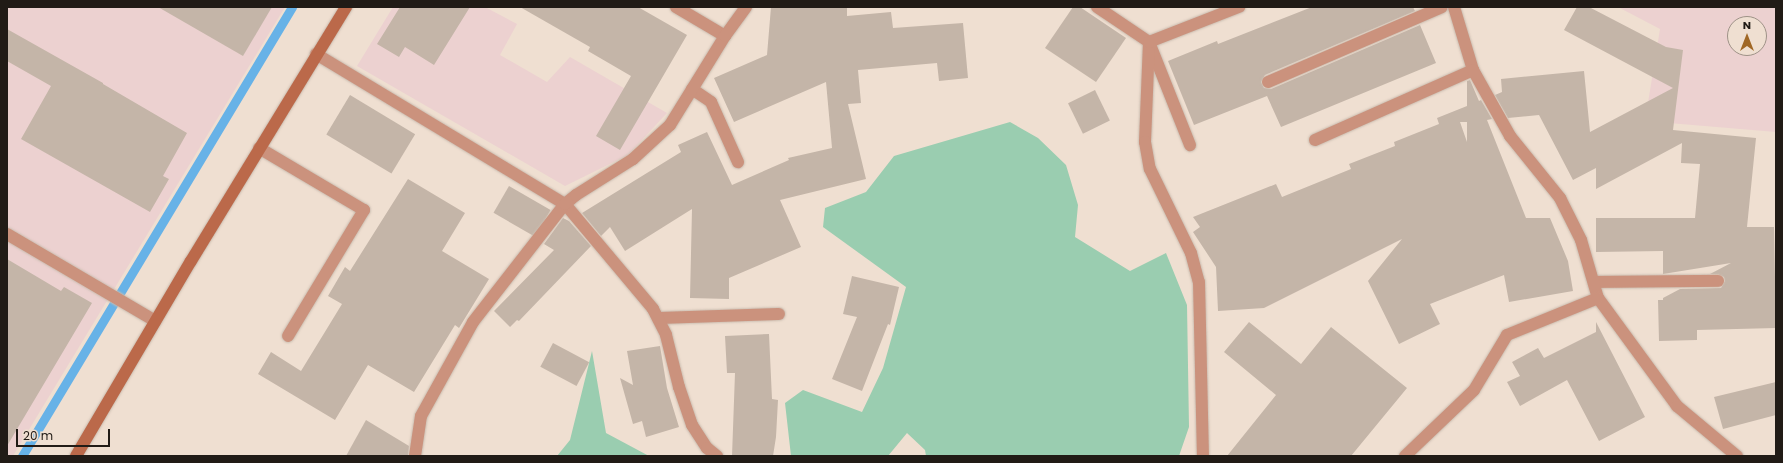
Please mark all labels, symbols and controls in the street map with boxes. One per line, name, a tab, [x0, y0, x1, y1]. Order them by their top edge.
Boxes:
north arrow	[1727, 16, 1767, 56]
text: N	[1743, 17, 1751, 33]
scale bar	[18, 421, 112, 447]
text: 20 m	[23, 427, 53, 444]

